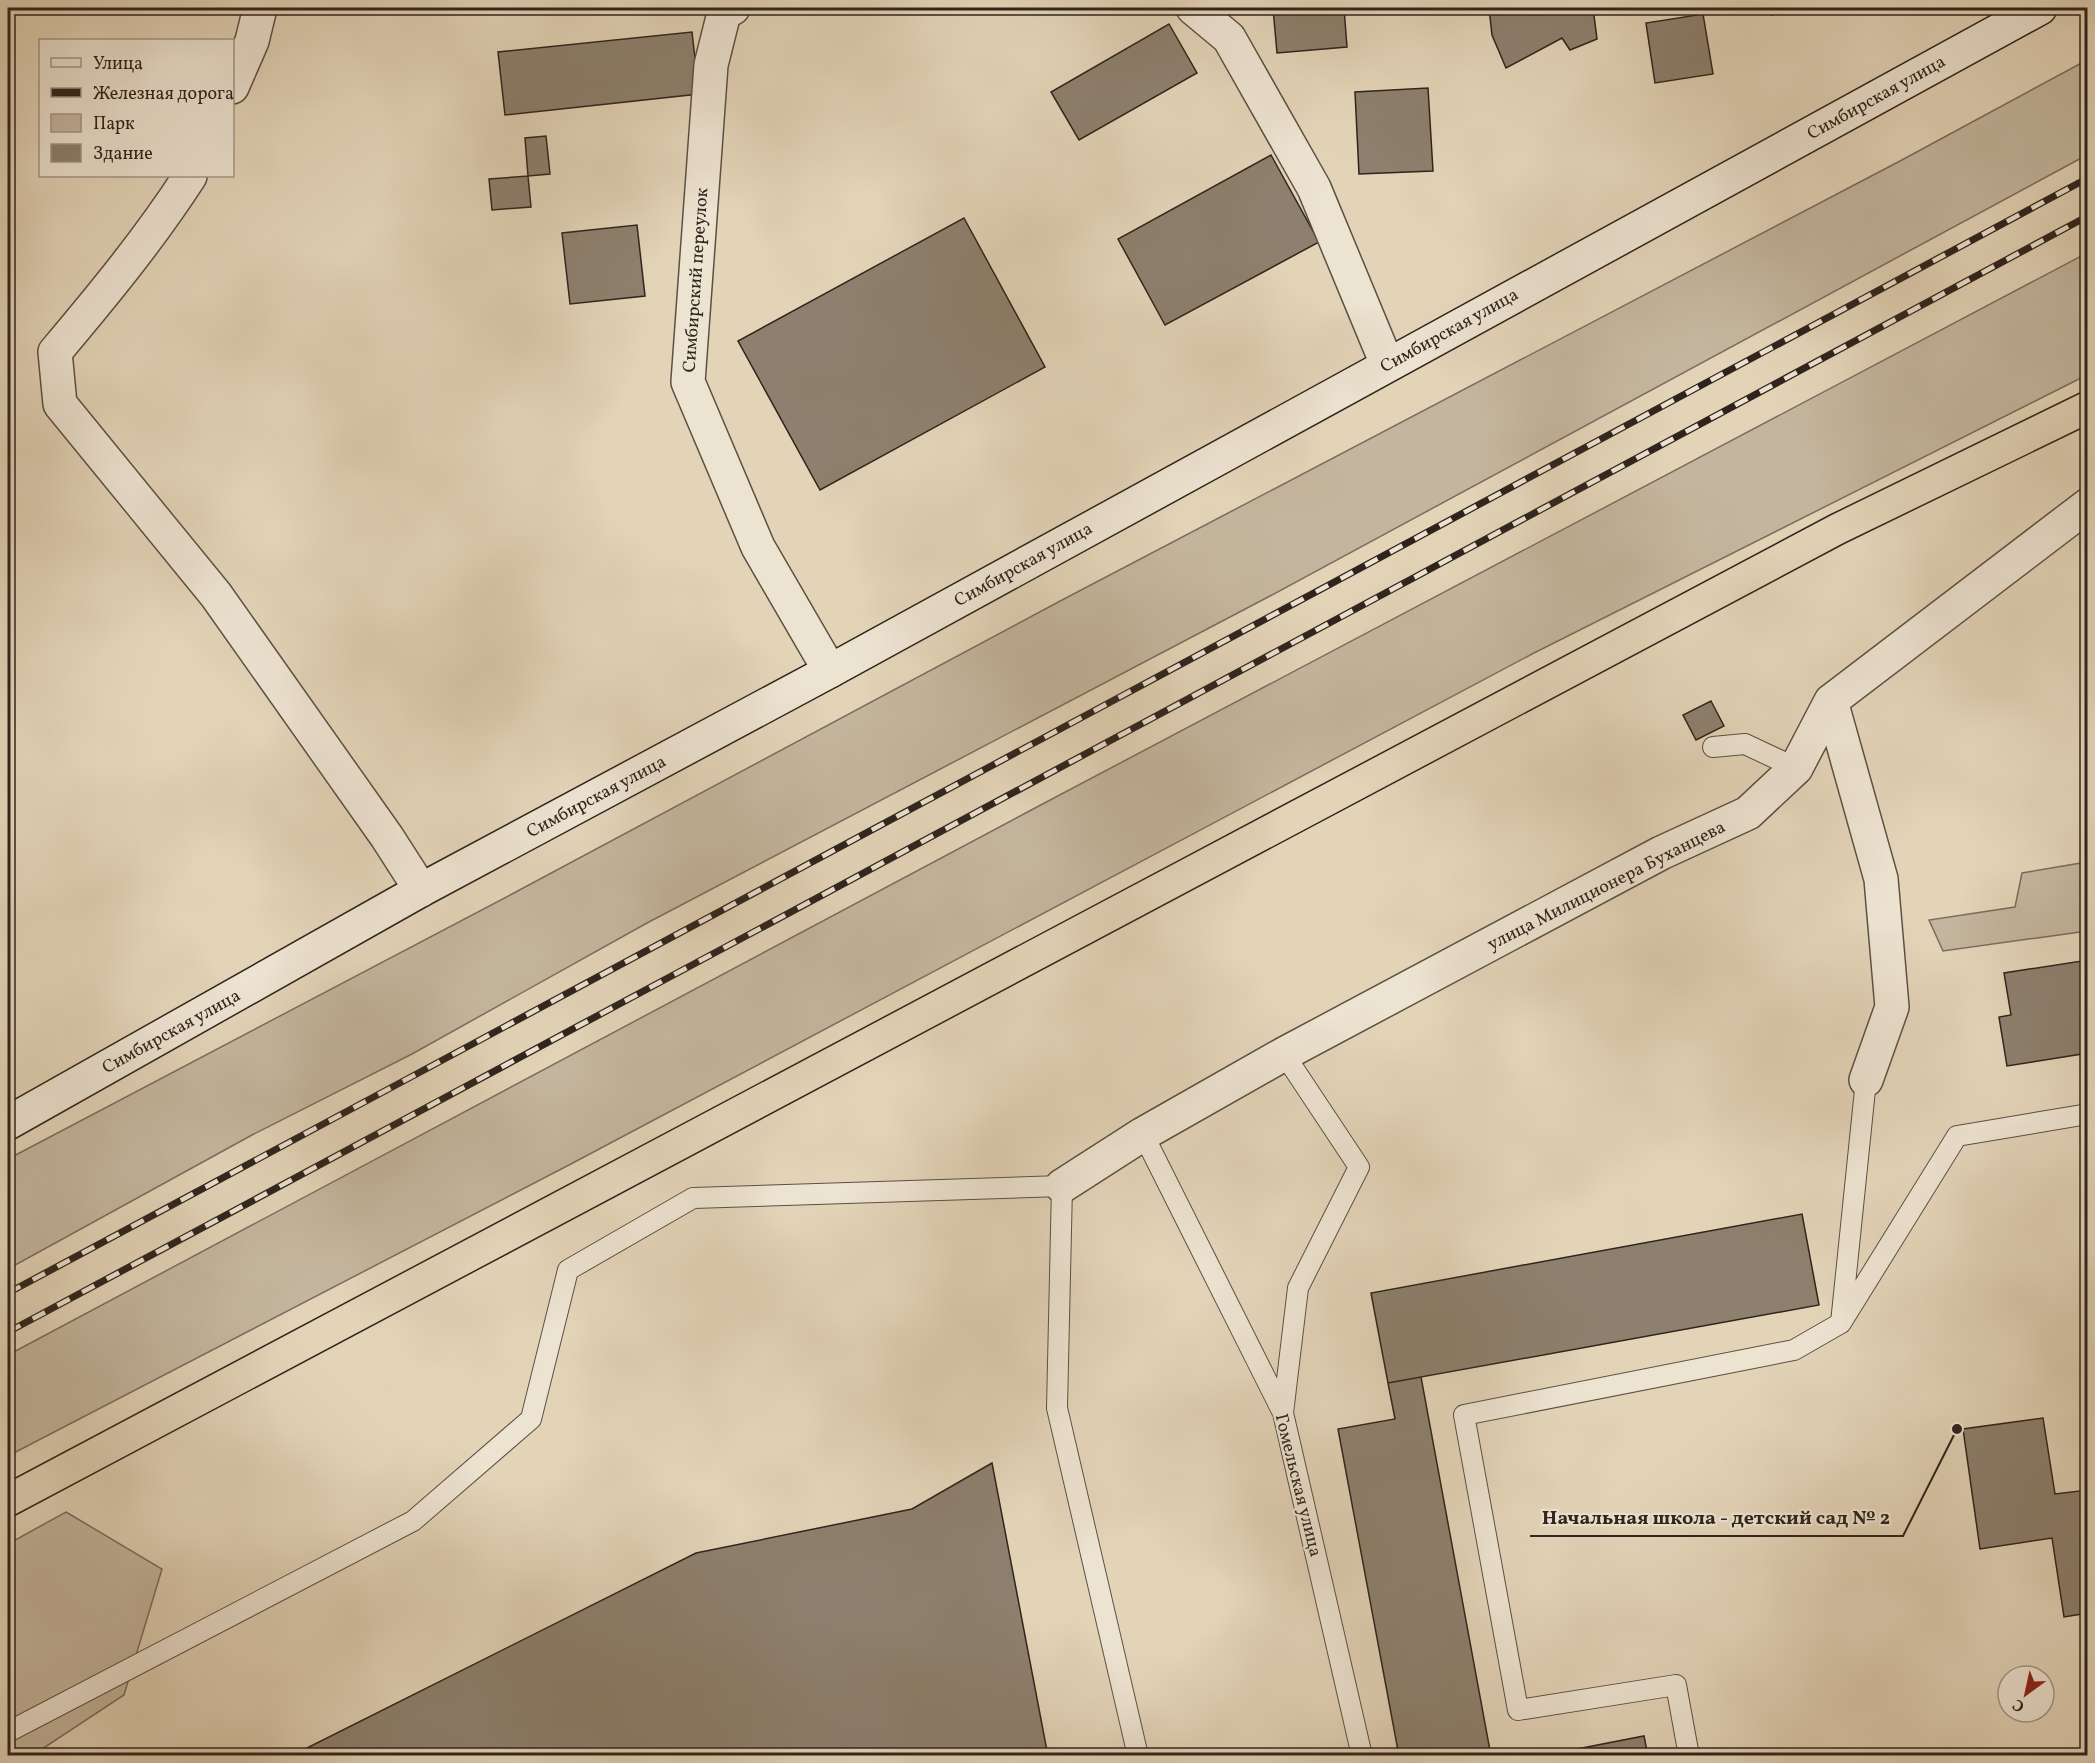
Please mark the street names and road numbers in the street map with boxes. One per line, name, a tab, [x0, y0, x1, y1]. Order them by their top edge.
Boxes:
street label: Симбирская улица	[1803, 50, 1951, 147]
street label: Симбирский переулок	[678, 187, 715, 373]
street label: Симбирская улица	[1376, 283, 1524, 380]
street label: Симбирская улица	[950, 517, 1098, 614]
street label: Симбирская улица	[522, 750, 671, 845]
street label: улица Милиционера Буханцева	[1483, 815, 1730, 957]
street label: Симбирская улица	[98, 984, 246, 1081]
street label: Гомельская улица	[1268, 1411, 1327, 1560]

